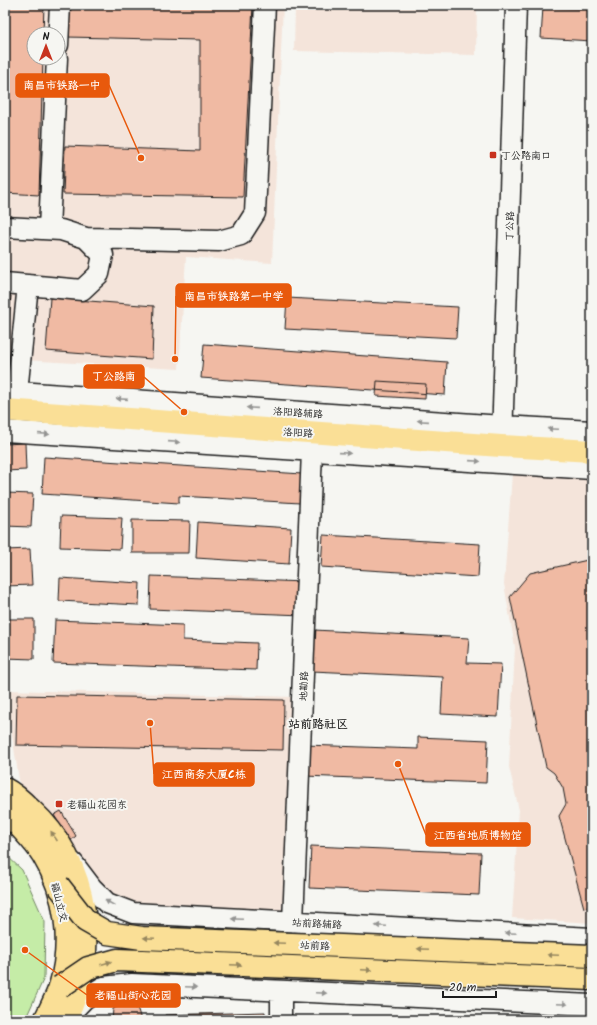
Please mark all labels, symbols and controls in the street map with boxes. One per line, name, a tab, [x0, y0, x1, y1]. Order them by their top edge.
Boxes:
north arrow	[26, 26, 66, 66]
text: N	[43, 28, 50, 46]
callout: 南昌市铁路一中	[16, 74, 109, 97]
text: 南昌市铁路一中	[24, 77, 101, 95]
place label: 丁公路南口	[501, 148, 551, 164]
marker: 丁公路南口	[488, 150, 498, 160]
street label: 丁公路	[501, 211, 519, 241]
callout: 南昌市铁路第一中学	[176, 284, 291, 307]
text: 南昌市铁路第一中学	[185, 288, 284, 306]
callout: 丁公路南	[84, 365, 144, 388]
text: 丁公路南	[92, 368, 136, 386]
one-way arrow	[116, 396, 128, 403]
street label: 洛阳路辅路	[272, 403, 323, 423]
one-way arrow	[246, 405, 258, 412]
one-way arrow	[417, 417, 429, 424]
street label: 洛阳路	[282, 424, 313, 442]
one-way arrow	[546, 426, 559, 432]
one-way arrow	[38, 430, 50, 437]
one-way arrow	[168, 438, 180, 445]
one-way arrow	[339, 449, 351, 456]
one-way arrow	[469, 458, 481, 465]
street label: 地勘路	[295, 671, 313, 701]
district label: 站前路社区	[288, 715, 348, 734]
callout: 江西商务大厦C栋	[154, 763, 254, 786]
text: 江西商务大厦C栋	[162, 766, 246, 784]
place label: 老福山花园东	[67, 797, 127, 813]
marker: 老福山花园东	[54, 799, 64, 809]
callout: 江西省地质博物馆	[426, 823, 530, 846]
text: 江西省地质博物馆	[434, 827, 522, 845]
one-way arrow	[50, 831, 58, 841]
street label: 福山立交	[46, 881, 72, 924]
one-way arrow	[104, 900, 116, 907]
one-way arrow	[231, 915, 244, 922]
street label: 站前路辅路	[292, 915, 342, 933]
one-way arrow	[375, 923, 387, 930]
one-way arrow	[505, 930, 517, 937]
one-way arrow	[142, 935, 155, 941]
street label: 站前路	[300, 937, 330, 955]
one-way arrow	[273, 940, 285, 947]
one-way arrow	[417, 946, 429, 953]
one-way arrow	[547, 951, 559, 958]
one-way arrow	[100, 960, 112, 966]
one-way arrow	[230, 961, 242, 968]
one-way arrow	[360, 967, 373, 973]
scale bar	[443, 973, 496, 999]
text: 20 m	[449, 978, 477, 997]
one-way arrow	[185, 983, 197, 990]
callout: 老福山街心花园	[87, 984, 180, 1007]
text: 老福山街心花园	[95, 987, 172, 1005]
one-way arrow	[315, 989, 327, 996]
one-way arrow	[556, 1000, 568, 1007]

